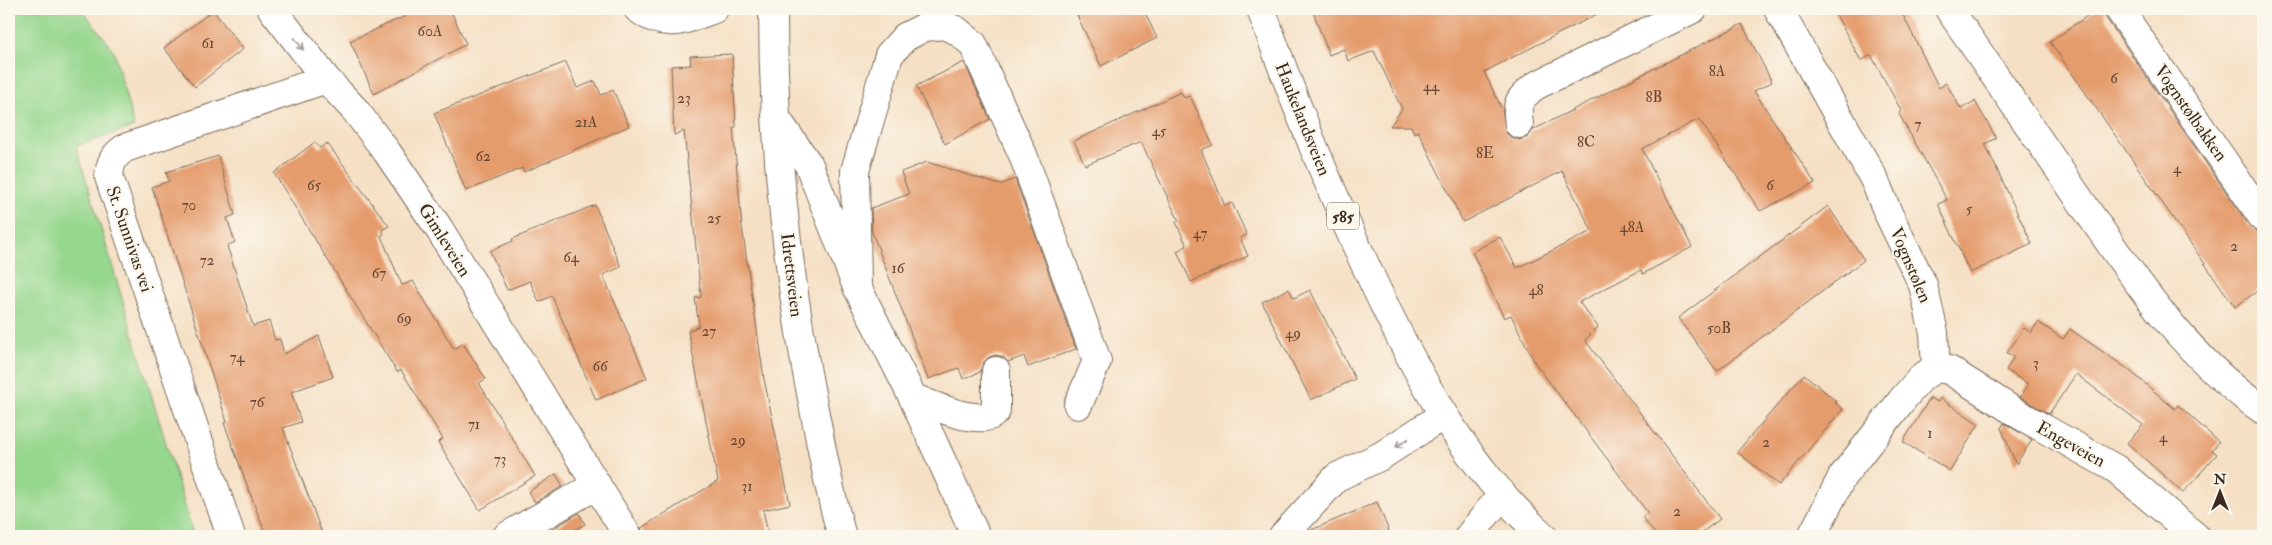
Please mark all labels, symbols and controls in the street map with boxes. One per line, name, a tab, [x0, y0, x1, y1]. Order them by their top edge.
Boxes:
house number: 60A	[418, 22, 443, 41]
house number: 61	[202, 34, 214, 53]
one-way arrow	[294, 37, 305, 50]
street label: Haukelandsveien	[1269, 59, 1336, 179]
street label: Vognstølbakken	[2149, 60, 2232, 166]
house number: 8A	[1709, 62, 1726, 81]
house number: 6	[2110, 69, 2119, 88]
house number: 44	[1423, 77, 1440, 96]
house number: 8B	[1646, 88, 1662, 107]
house number: 23	[677, 89, 691, 108]
house number: 21A	[575, 113, 598, 132]
house number: 7	[1915, 115, 1922, 134]
house number: 45	[1152, 122, 1167, 141]
house number: 8C	[1577, 133, 1595, 152]
house number: 8E	[1476, 144, 1494, 163]
house number: 62	[475, 147, 491, 166]
house number: 4	[2173, 159, 2182, 178]
house number: 65	[307, 176, 321, 195]
house number: 6	[1766, 176, 1775, 195]
street label: St. Sunnivas vei	[101, 183, 158, 295]
house number: 70	[182, 196, 196, 215]
street label: Gimleveien	[413, 199, 476, 281]
house number: 5	[1966, 200, 1973, 219]
road number: 585	[1327, 202, 1359, 230]
house number: 25	[707, 209, 721, 228]
house number: 48A	[1620, 218, 1645, 237]
house number: 47	[1193, 224, 1207, 243]
street label: Vognstølen	[1884, 224, 1937, 306]
street label: Idrettsveien	[775, 232, 808, 318]
house number: 2	[2230, 237, 2238, 256]
house number: 64	[563, 248, 580, 267]
house number: 72	[200, 251, 215, 270]
house number: 16	[892, 259, 906, 278]
house number: 67	[372, 264, 386, 283]
house number: 48	[1528, 281, 1544, 300]
house number: 69	[396, 309, 412, 328]
house number: 50B	[1707, 319, 1731, 338]
house number: 27	[702, 322, 716, 341]
house number: 49	[1285, 324, 1301, 343]
house number: 74	[230, 348, 245, 367]
house number: 3	[2033, 354, 2039, 373]
house number: 66	[592, 357, 609, 376]
house number: 76	[250, 393, 266, 412]
house number: 71	[468, 415, 480, 434]
street label: Engeveien	[2032, 416, 2109, 473]
house number: 1	[1927, 424, 1933, 443]
house number: 4	[2159, 428, 2168, 447]
house number: 29	[730, 431, 746, 450]
house number: 2	[1762, 433, 1770, 452]
one-way arrow	[1395, 438, 1409, 448]
house number: 73	[494, 450, 506, 469]
north arrow	[2194, 468, 2244, 518]
text: N	[2213, 471, 2227, 488]
house number: 31	[741, 477, 753, 496]
house number: 2	[1673, 502, 1681, 521]

